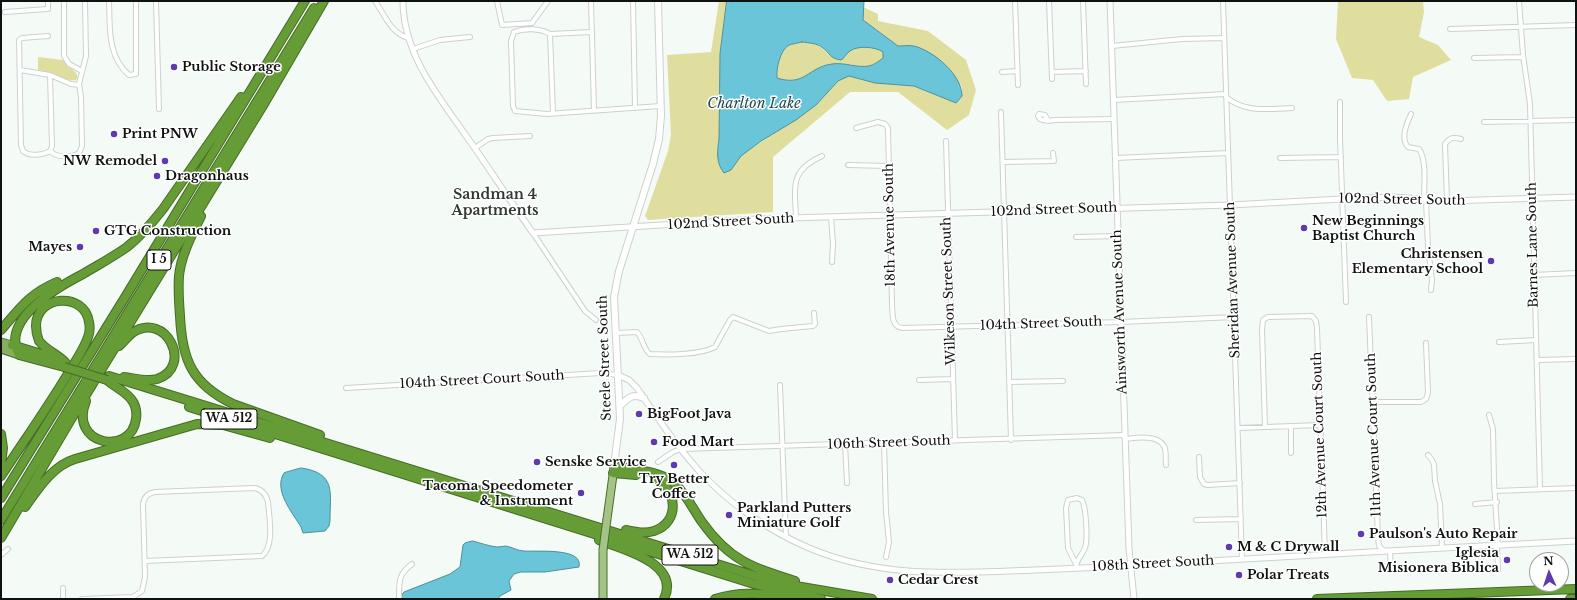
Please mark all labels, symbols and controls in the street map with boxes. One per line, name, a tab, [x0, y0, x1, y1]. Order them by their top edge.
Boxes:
place label: Public Storage	[182, 59, 281, 75]
marker: Public Storage	[169, 62, 179, 72]
water label: Charlton Lake	[707, 96, 801, 112]
place label: Print PNW	[122, 126, 198, 142]
marker: Print PNW	[109, 129, 119, 139]
place label: NW Remodel	[63, 153, 157, 169]
marker: NW Remodel	[160, 156, 170, 166]
street label: 18th Avenue South	[881, 163, 899, 287]
place label: Dragonhaus	[165, 168, 249, 184]
marker: Dragonhaus	[152, 171, 162, 181]
street label: Barnes Lane South	[1524, 182, 1542, 308]
district label: Sandman 4 Apartments	[451, 187, 539, 220]
street label: 102nd Street South	[1338, 191, 1466, 209]
street label: 102nd Street South	[990, 200, 1118, 220]
street label: Sheridan Avenue South	[1222, 201, 1244, 359]
street label: 102nd Street South	[667, 211, 795, 233]
place label: New Beginnings Baptist Church	[1312, 213, 1424, 244]
street label: Wilkeson Street South	[939, 217, 959, 365]
place label: GTG Construction	[104, 223, 231, 239]
marker: New Beginnings Baptist Church	[1299, 223, 1309, 233]
marker: GTG Construction	[91, 226, 101, 236]
street label: Ainsworth Avenue South	[1109, 229, 1131, 395]
place label: Mayes	[28, 239, 72, 255]
marker: Mayes	[75, 242, 85, 252]
place label: Christensen Elementary School	[1352, 246, 1483, 277]
road number: I 5	[147, 250, 171, 270]
marker: Christensen Elementary School	[1486, 256, 1496, 266]
street label: Steele Street South	[595, 295, 615, 421]
street label: 104th Street South	[979, 314, 1103, 334]
street label: 12th Avenue Court South	[1309, 351, 1331, 519]
street label: 11th Avenue Court South	[1363, 353, 1385, 517]
street label: 104th Street Court South	[399, 368, 565, 392]
place label: BigFoot Java	[647, 406, 731, 422]
road number: WA 512	[201, 409, 257, 429]
marker: BigFoot Java	[634, 409, 644, 419]
street label: 106th Street South	[827, 433, 951, 453]
place label: Food Mart	[662, 434, 734, 450]
marker: Food Mart	[649, 437, 659, 447]
place label: Senske Service	[545, 454, 647, 470]
marker: Senske Service	[532, 457, 542, 467]
marker: Try Better Coffee	[669, 460, 679, 470]
place label: Try Better Coffee	[639, 471, 709, 502]
place label: Tacoma Speedometer & Instrument	[423, 478, 573, 509]
marker: Tacoma Speedometer & Instrument	[576, 488, 586, 498]
place label: Parkland Putters Miniature Golf	[737, 500, 851, 531]
marker: Parkland Putters Miniature Golf	[724, 510, 734, 520]
place label: Paulson's Auto Repair	[1369, 526, 1518, 542]
marker: Paulson's Auto Repair	[1356, 529, 1366, 539]
place label: M & C Drywall	[1237, 539, 1339, 555]
marker: M & C Drywall	[1224, 542, 1234, 552]
road number: WA 512	[662, 545, 718, 565]
place label: Iglesia Misionera Biblica	[1378, 545, 1499, 576]
north arrow	[1529, 552, 1569, 592]
street label: 108th Street South	[1091, 553, 1215, 575]
text: N	[1543, 554, 1554, 568]
marker: Iglesia Misionera Biblica	[1502, 555, 1512, 565]
place label: Polar Treats	[1247, 567, 1329, 583]
marker: Polar Treats	[1234, 570, 1244, 580]
place label: Cedar Crest	[898, 572, 978, 588]
marker: Cedar Crest	[885, 575, 895, 585]

